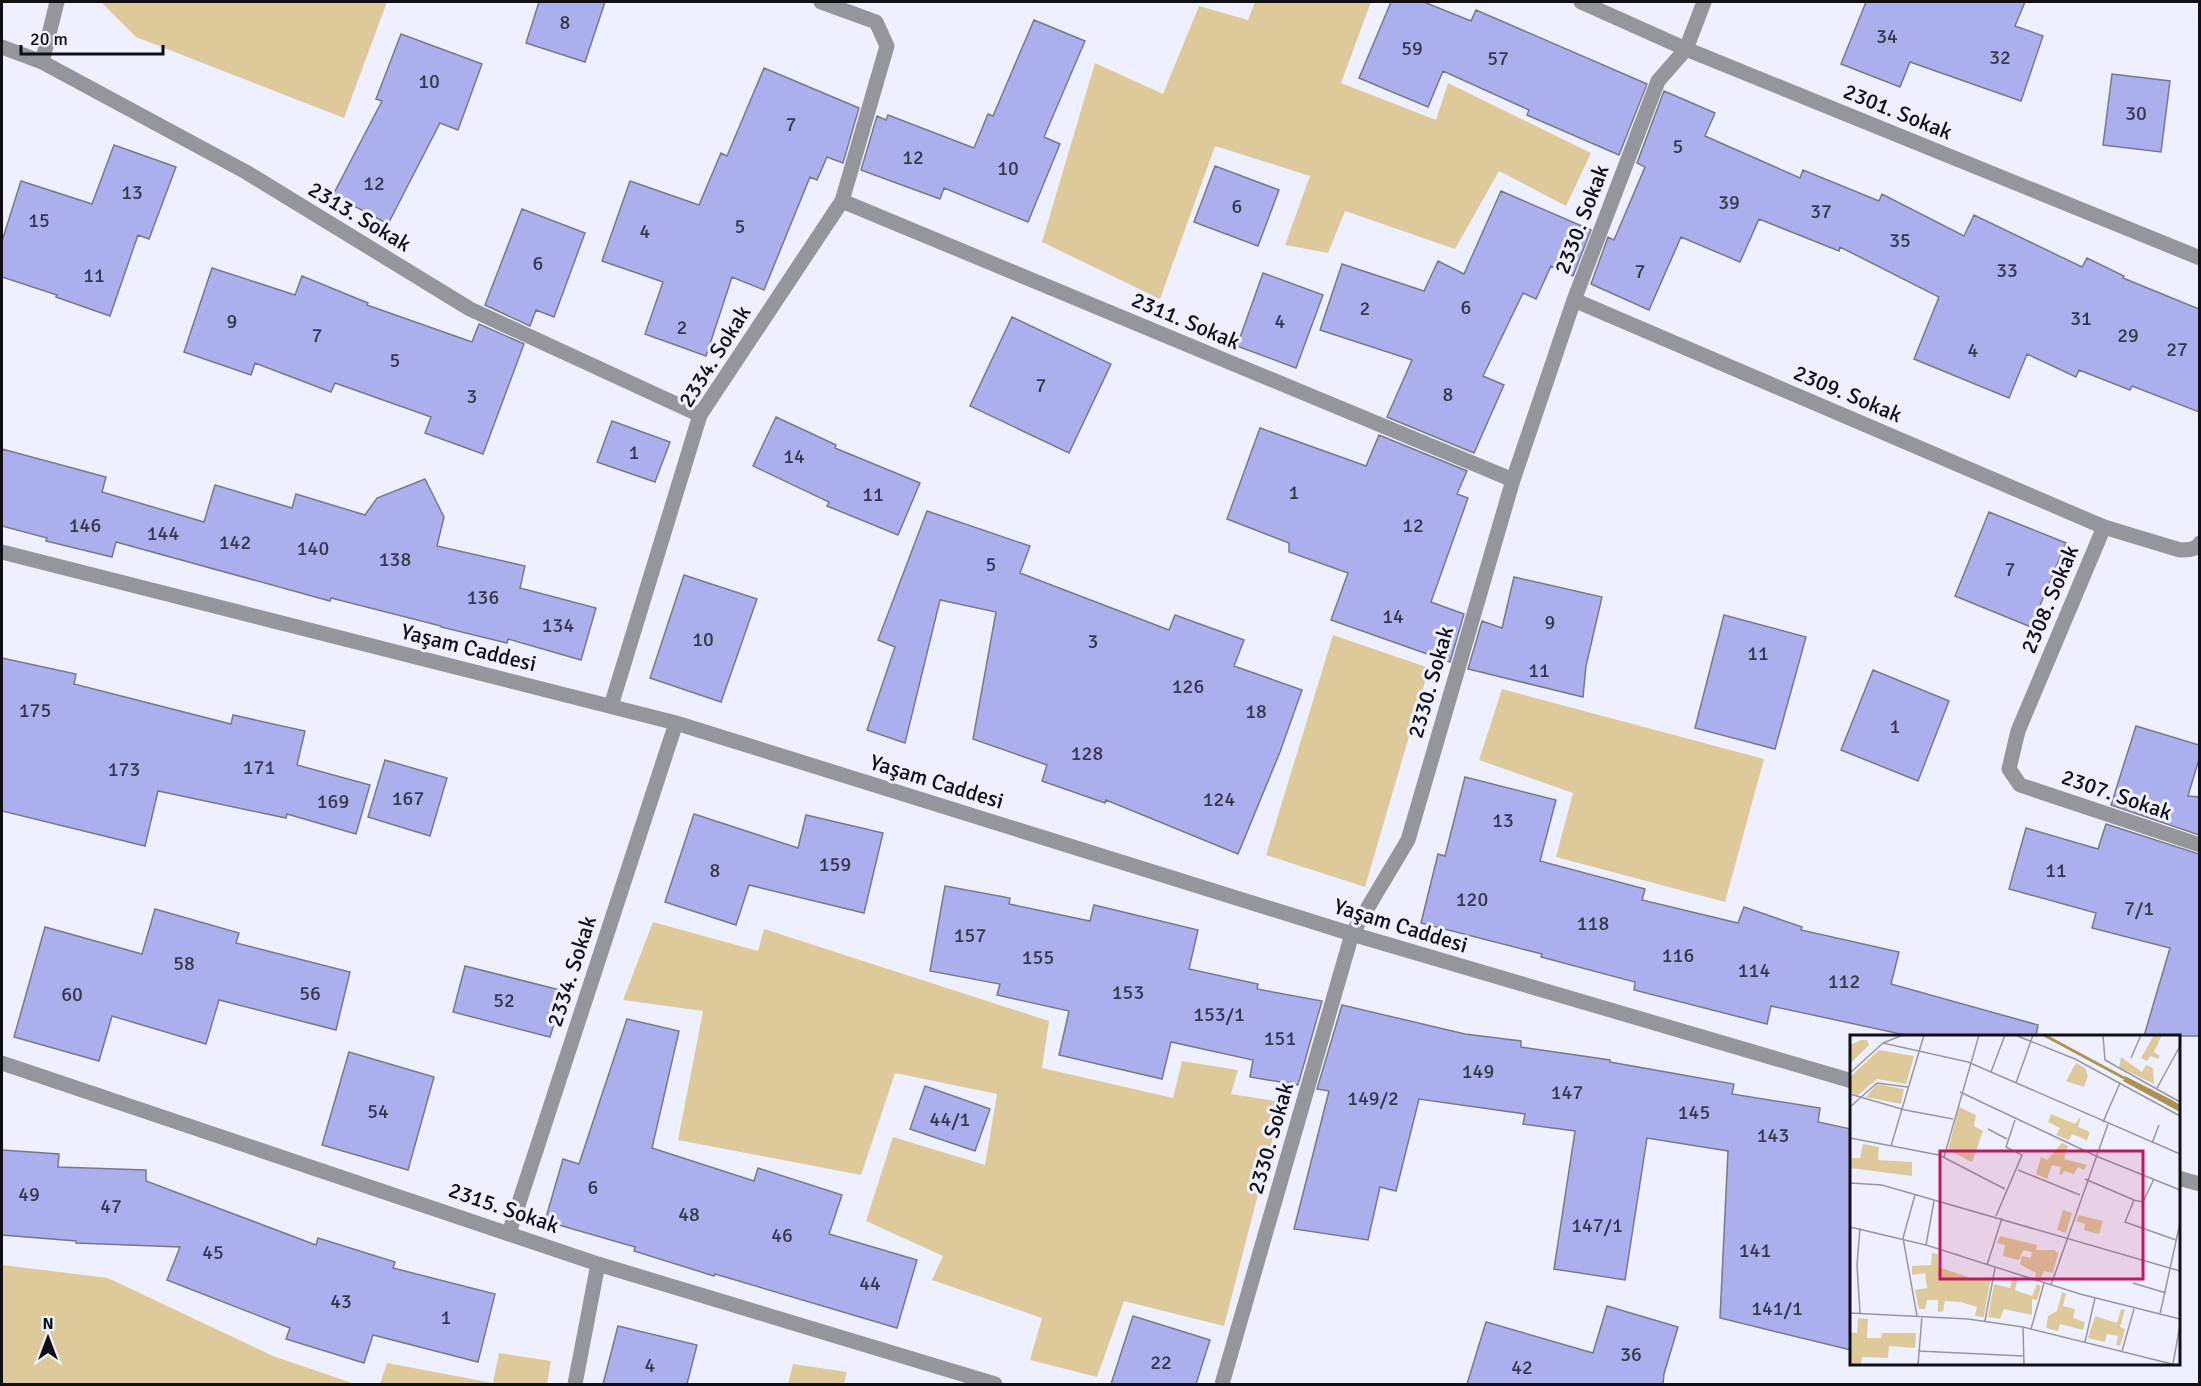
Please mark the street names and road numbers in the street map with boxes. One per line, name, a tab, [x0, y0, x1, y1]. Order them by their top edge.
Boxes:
street label: 2301. Sokak	[1839, 77, 1956, 146]
street label: 2330. Sokak	[1548, 161, 1615, 278]
street label: 2313. Sokak	[303, 175, 416, 258]
street label: 2311. Sokak	[1128, 286, 1244, 355]
street label: 2334. Sokak	[672, 300, 756, 412]
street label: 2309. Sokak	[1790, 359, 1906, 428]
street label: 2308. Sokak	[2015, 541, 2084, 657]
street label: Yaşam Caddesi	[398, 618, 539, 677]
street label: 2330. Sokak	[1402, 623, 1459, 741]
street label: Yaşam Caddesi	[867, 748, 1007, 815]
street label: 2307. Sokak	[2058, 763, 2176, 826]
street label: Yaşam Caddesi	[1331, 892, 1471, 959]
street label: 2334. Sokak	[541, 912, 602, 1030]
street label: 2330. Sokak	[1242, 1079, 1299, 1197]
street label: 2315. Sokak	[445, 1176, 563, 1239]

